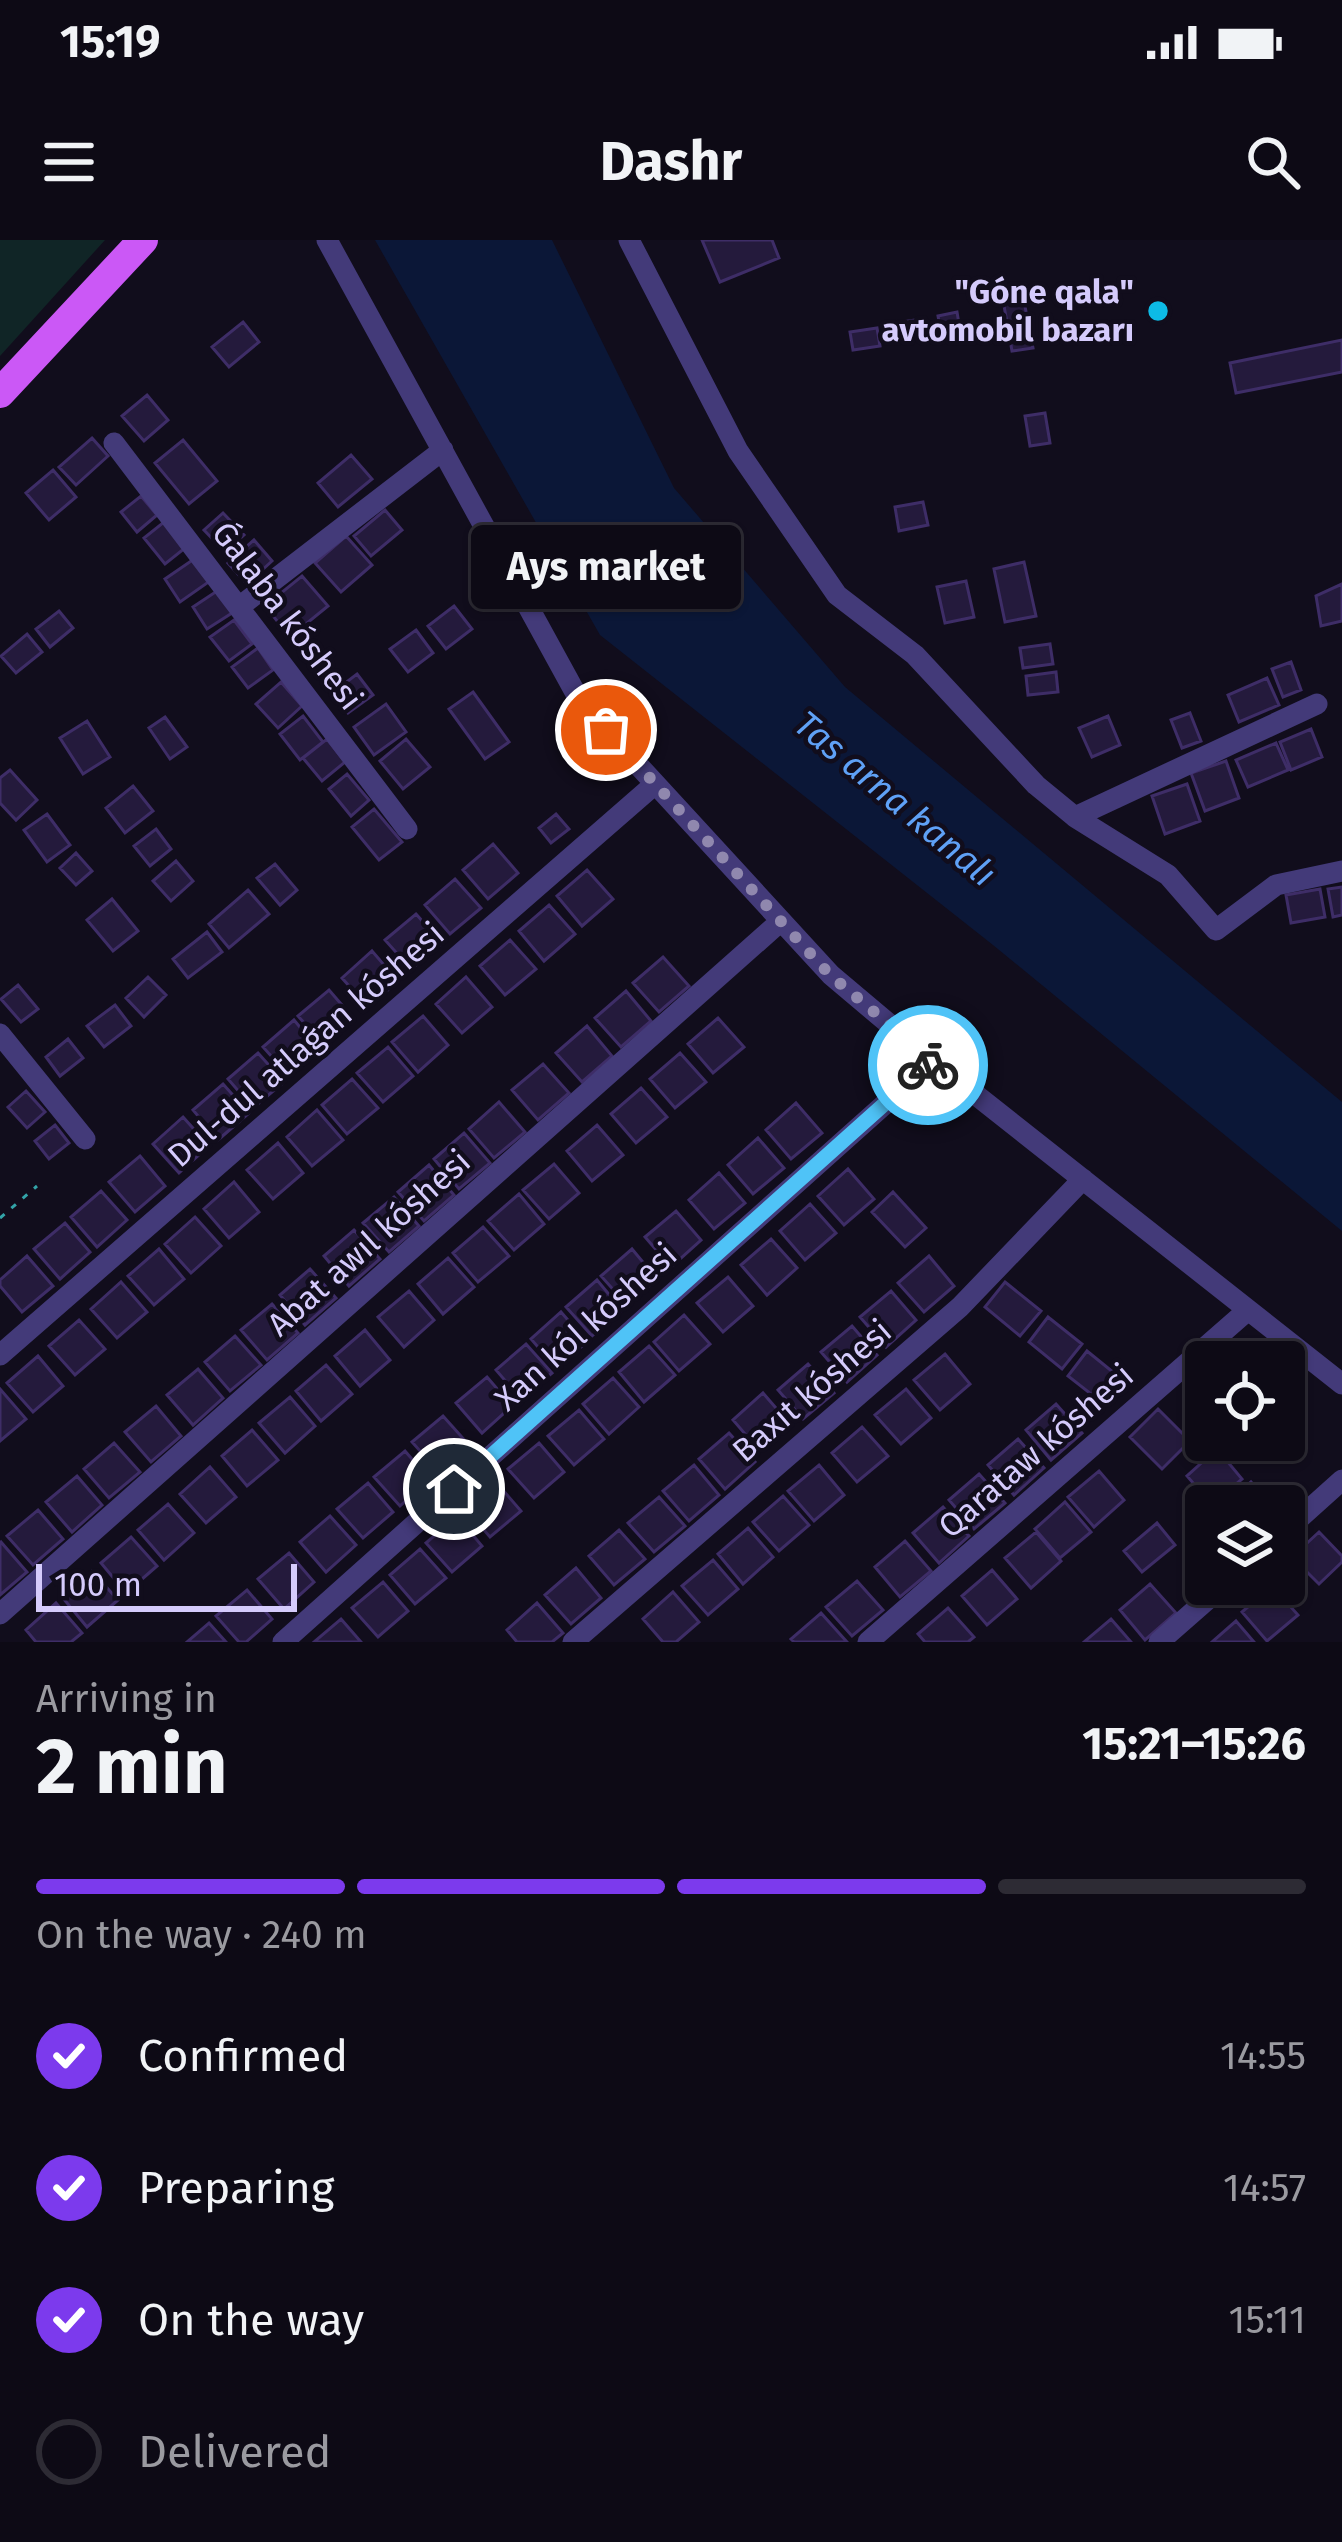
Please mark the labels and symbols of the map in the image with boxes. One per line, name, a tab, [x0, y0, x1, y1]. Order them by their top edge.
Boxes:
place label: "Góne qala" avtomobil bazarı	[882, 272, 1134, 350]
marker: "Góne qala" avtomobil bazarı	[1145, 298, 1171, 324]
street label: Ǵalaba kóshesi	[203, 514, 371, 718]
callout: Ays market	[471, 526, 741, 610]
pin	[555, 679, 657, 781]
water label: Tas arna kanalı	[785, 702, 1005, 896]
street label: Dul-dul atlaǵan kóshesi	[160, 914, 452, 1176]
courier	[868, 1005, 988, 1125]
street label: Abat awıl kóshesi	[259, 1141, 479, 1345]
street label: Xan kól kóshesi	[487, 1235, 685, 1419]
street label: Baxıt kóshesi	[724, 1311, 900, 1471]
street label: Qarataw kóshesi	[930, 1355, 1142, 1547]
pin	[403, 1438, 505, 1540]
scale bar	[36, 1558, 297, 1611]

